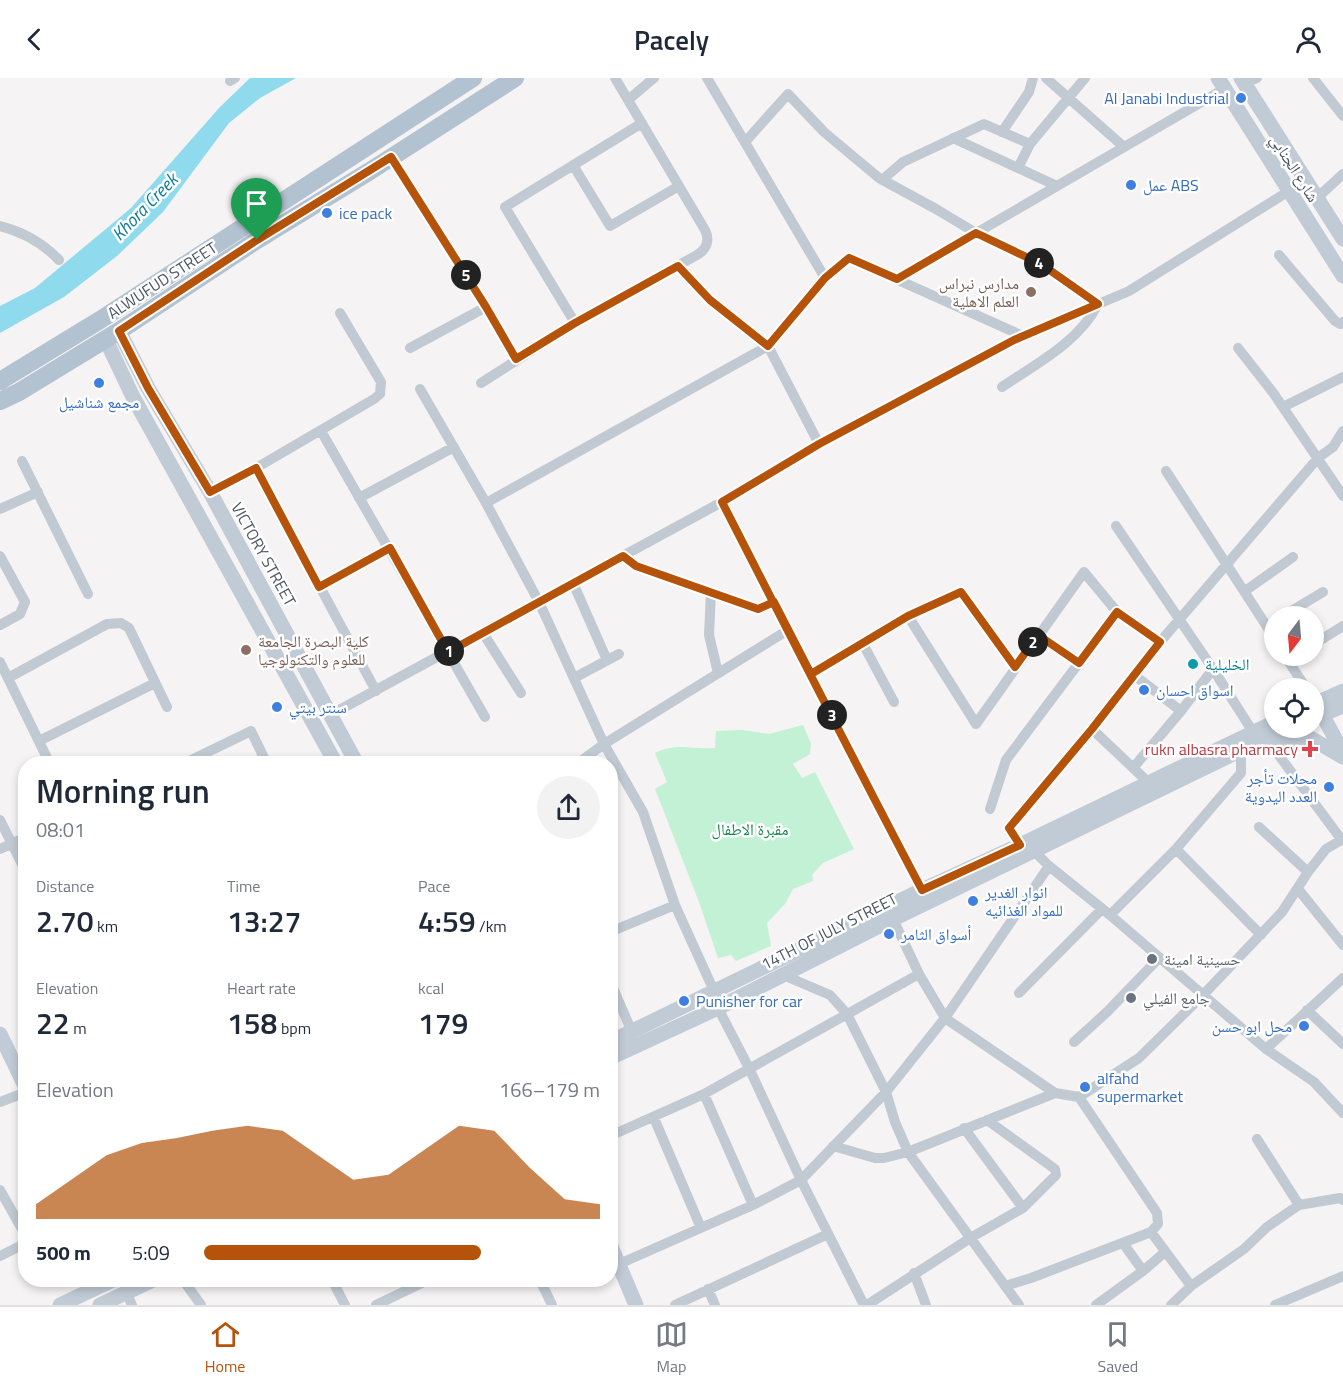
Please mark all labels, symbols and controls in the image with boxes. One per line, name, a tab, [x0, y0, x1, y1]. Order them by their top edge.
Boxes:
text: Pacely	[634, 19, 709, 60]
icon: back	[18, 23, 51, 56]
icon: person	[1292, 23, 1325, 56]
place label: Al Janabi Industrial	[1104, 86, 1229, 110]
marker: Al Janabi Industrial	[1234, 91, 1248, 105]
street label: شارع الجنابي	[1264, 129, 1325, 207]
water label: Khora Creek	[105, 165, 185, 247]
place label: عمل ABS	[1143, 173, 1199, 197]
pin	[231, 178, 282, 240]
marker: عمل ABS	[1124, 178, 1138, 192]
icon: arrive	[240, 187, 273, 220]
place label: ice pack	[339, 201, 392, 225]
marker: ice pack	[320, 206, 334, 220]
street label: ALWUFUD STREET	[102, 235, 222, 325]
pin: 4	[1024, 248, 1054, 278]
text: 4	[1035, 251, 1043, 275]
pin: 5	[451, 260, 481, 290]
text: 5	[462, 263, 470, 287]
place label: مدارس نبراس العلم الاهلية	[939, 271, 1019, 313]
marker: مدارس نبراس العلم الاهلية	[1024, 285, 1038, 299]
marker: مجمع شناشيل	[92, 376, 106, 390]
place label: مجمع شناشيل	[59, 390, 139, 414]
street label: VICTORY STREET	[226, 498, 303, 611]
north arrow	[1264, 606, 1324, 666]
map controls	[1264, 606, 1324, 738]
pin: 2	[1018, 627, 1048, 657]
place label: كلية البصرة الجامعة للعلوم والتكنولوجيا	[258, 629, 369, 671]
text: 2	[1029, 630, 1037, 654]
pin: 1	[434, 636, 464, 666]
text: 1	[445, 639, 453, 663]
marker: كلية البصرة الجامعة للعلوم والتكنولوجيا	[239, 643, 253, 657]
place label: الخليلية	[1205, 652, 1249, 676]
marker: الخليلية	[1186, 657, 1200, 671]
place label: اسواق احسان	[1156, 678, 1234, 702]
button: locate	[1264, 678, 1324, 738]
marker: اسواق احسان	[1137, 683, 1151, 697]
place label: سنتر بيتي	[289, 695, 347, 720]
marker: سنتر بيتي	[270, 700, 284, 714]
pin: 3	[817, 700, 847, 730]
text: 3	[828, 703, 836, 727]
place label: rukn albasra pharmacy	[1145, 737, 1298, 761]
marker: rukn albasra pharmacy	[1303, 742, 1317, 756]
text: Morning run	[36, 766, 210, 816]
place label: محلات تأجر العدد اليدوية	[1245, 766, 1317, 808]
button: share	[537, 776, 600, 839]
marker: محلات تأجر العدد اليدوية	[1322, 780, 1336, 794]
text: 08:01	[36, 814, 85, 845]
park label: مقبرة الاطفال	[711, 817, 789, 841]
text: Distance	[36, 874, 94, 898]
text: Time	[227, 874, 260, 898]
text: Pace	[418, 874, 450, 898]
place label: انوار الغدير للمواد الغذائيه	[984, 880, 1063, 922]
street label: 14TH OF JULY STREET	[757, 886, 902, 976]
marker: انوار الغدير للمواد الغذائيه	[966, 894, 980, 908]
text: 2.70	[36, 898, 94, 944]
text: 13:27	[227, 898, 301, 944]
text: 4:59	[418, 898, 476, 944]
text: km	[94, 914, 118, 938]
text: /km	[476, 914, 507, 938]
place label: أسواق الثامر	[900, 922, 971, 946]
marker: أسواق الثامر	[882, 927, 896, 941]
place label: حسينية امينة	[1164, 947, 1241, 971]
marker: حسينية امينة	[1145, 952, 1159, 966]
text: Elevation	[36, 976, 98, 1000]
text: Heart rate	[227, 976, 296, 1000]
text: kcal	[418, 976, 444, 1000]
place label: جامع الفيلي	[1143, 986, 1210, 1011]
place label: Punisher for car	[696, 989, 803, 1013]
marker: جامع الفيلي	[1124, 991, 1138, 1005]
marker: Punisher for car	[677, 994, 691, 1008]
text: 22	[36, 1000, 70, 1046]
text: 158	[227, 1000, 277, 1046]
text: 179	[418, 1000, 468, 1046]
place label: محل ابو حسن	[1212, 1014, 1292, 1038]
text: m	[70, 1016, 87, 1040]
text: bpm	[277, 1016, 311, 1040]
marker: محل ابو حسن	[1297, 1019, 1311, 1033]
place label: alfahd supermarket	[1097, 1066, 1183, 1108]
text: Elevation	[36, 1074, 114, 1105]
text: 166–179 m	[499, 1074, 600, 1105]
marker: alfahd supermarket	[1078, 1080, 1092, 1094]
text: 500 m	[36, 1237, 91, 1268]
text: 5:09	[132, 1237, 170, 1268]
tab: Home	[205, 1318, 245, 1378]
tab: Map	[655, 1318, 688, 1378]
tab: Saved	[1097, 1318, 1138, 1378]

